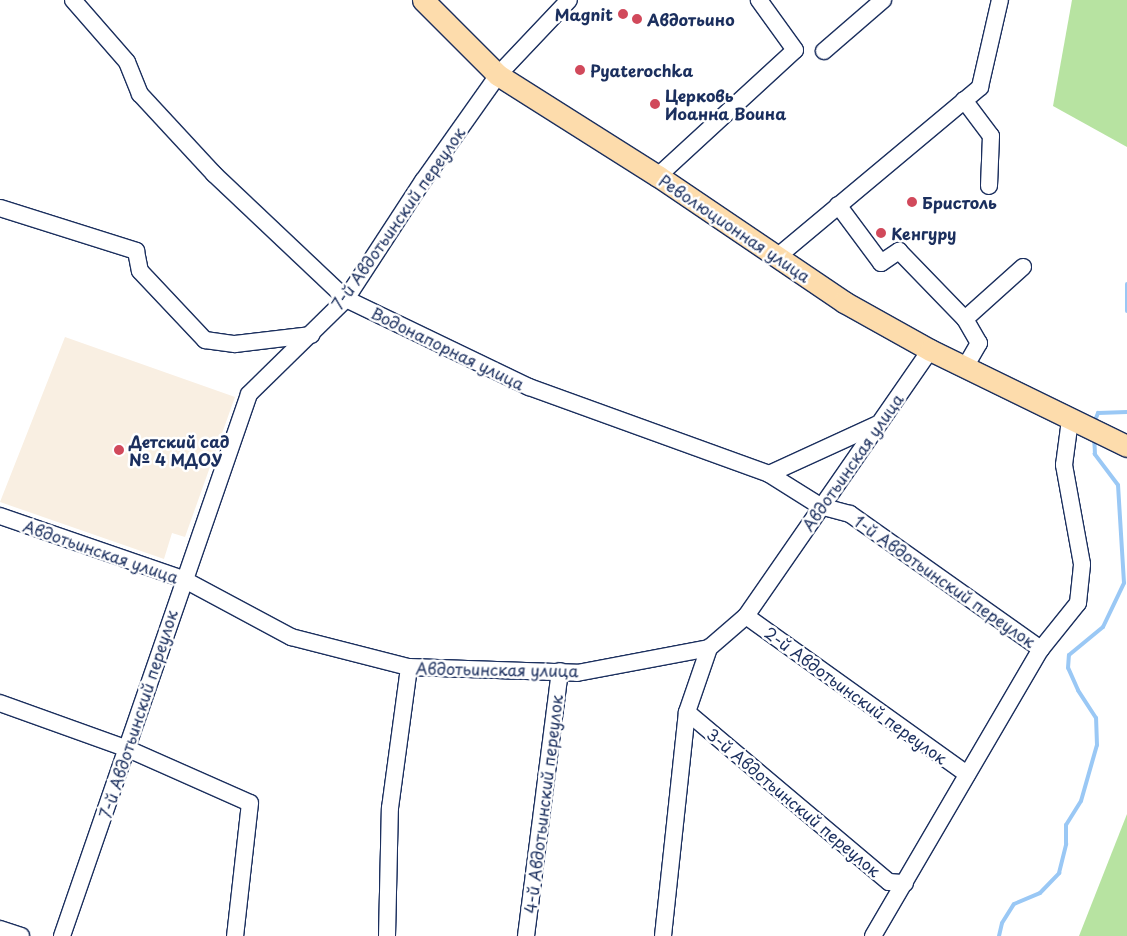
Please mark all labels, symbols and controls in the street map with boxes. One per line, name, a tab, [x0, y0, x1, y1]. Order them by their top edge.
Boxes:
place label: Magnit	[555, 4, 613, 24]
marker: Magnit	[617, 8, 629, 20]
place label: Авдотьино	[647, 9, 735, 29]
marker: Авдотьино	[631, 13, 643, 25]
place label: Pyaterochka	[590, 60, 693, 80]
marker: Pyaterochka	[574, 64, 586, 76]
place label: Церковь Иоанна Воина	[665, 85, 787, 123]
marker: Церковь Иоанна Воина	[649, 98, 661, 110]
street label: 7-й Авдотьинский переулок	[328, 123, 468, 313]
street label: Революционная улица	[655, 170, 815, 286]
place label: Бристоль	[922, 192, 997, 212]
marker: Бристоль	[906, 196, 918, 208]
place label: Кенгуру	[891, 223, 956, 243]
marker: Кенгуру	[875, 227, 887, 239]
street label: Водонапорная улица	[368, 302, 528, 394]
street label: Авдотьинская улица	[797, 389, 907, 535]
place label: Детский сад № 4 МДОУ	[129, 431, 230, 469]
marker: Детский сад № 4 МДОУ	[113, 444, 125, 456]
street label: 1-й Авдотьинский переулок	[851, 511, 1039, 651]
street label: Авдотьинская улица	[20, 515, 182, 587]
street label: 7-й Авдотьинский переулок	[95, 607, 181, 821]
street label: 2-й Авдотьинский переулок	[761, 622, 951, 768]
street label: Авдотьинская улица	[415, 658, 579, 680]
street label: 4-й Авдотьинский переулок	[520, 693, 566, 915]
street label: 3-й Авдотьинский переулок	[703, 724, 885, 880]

